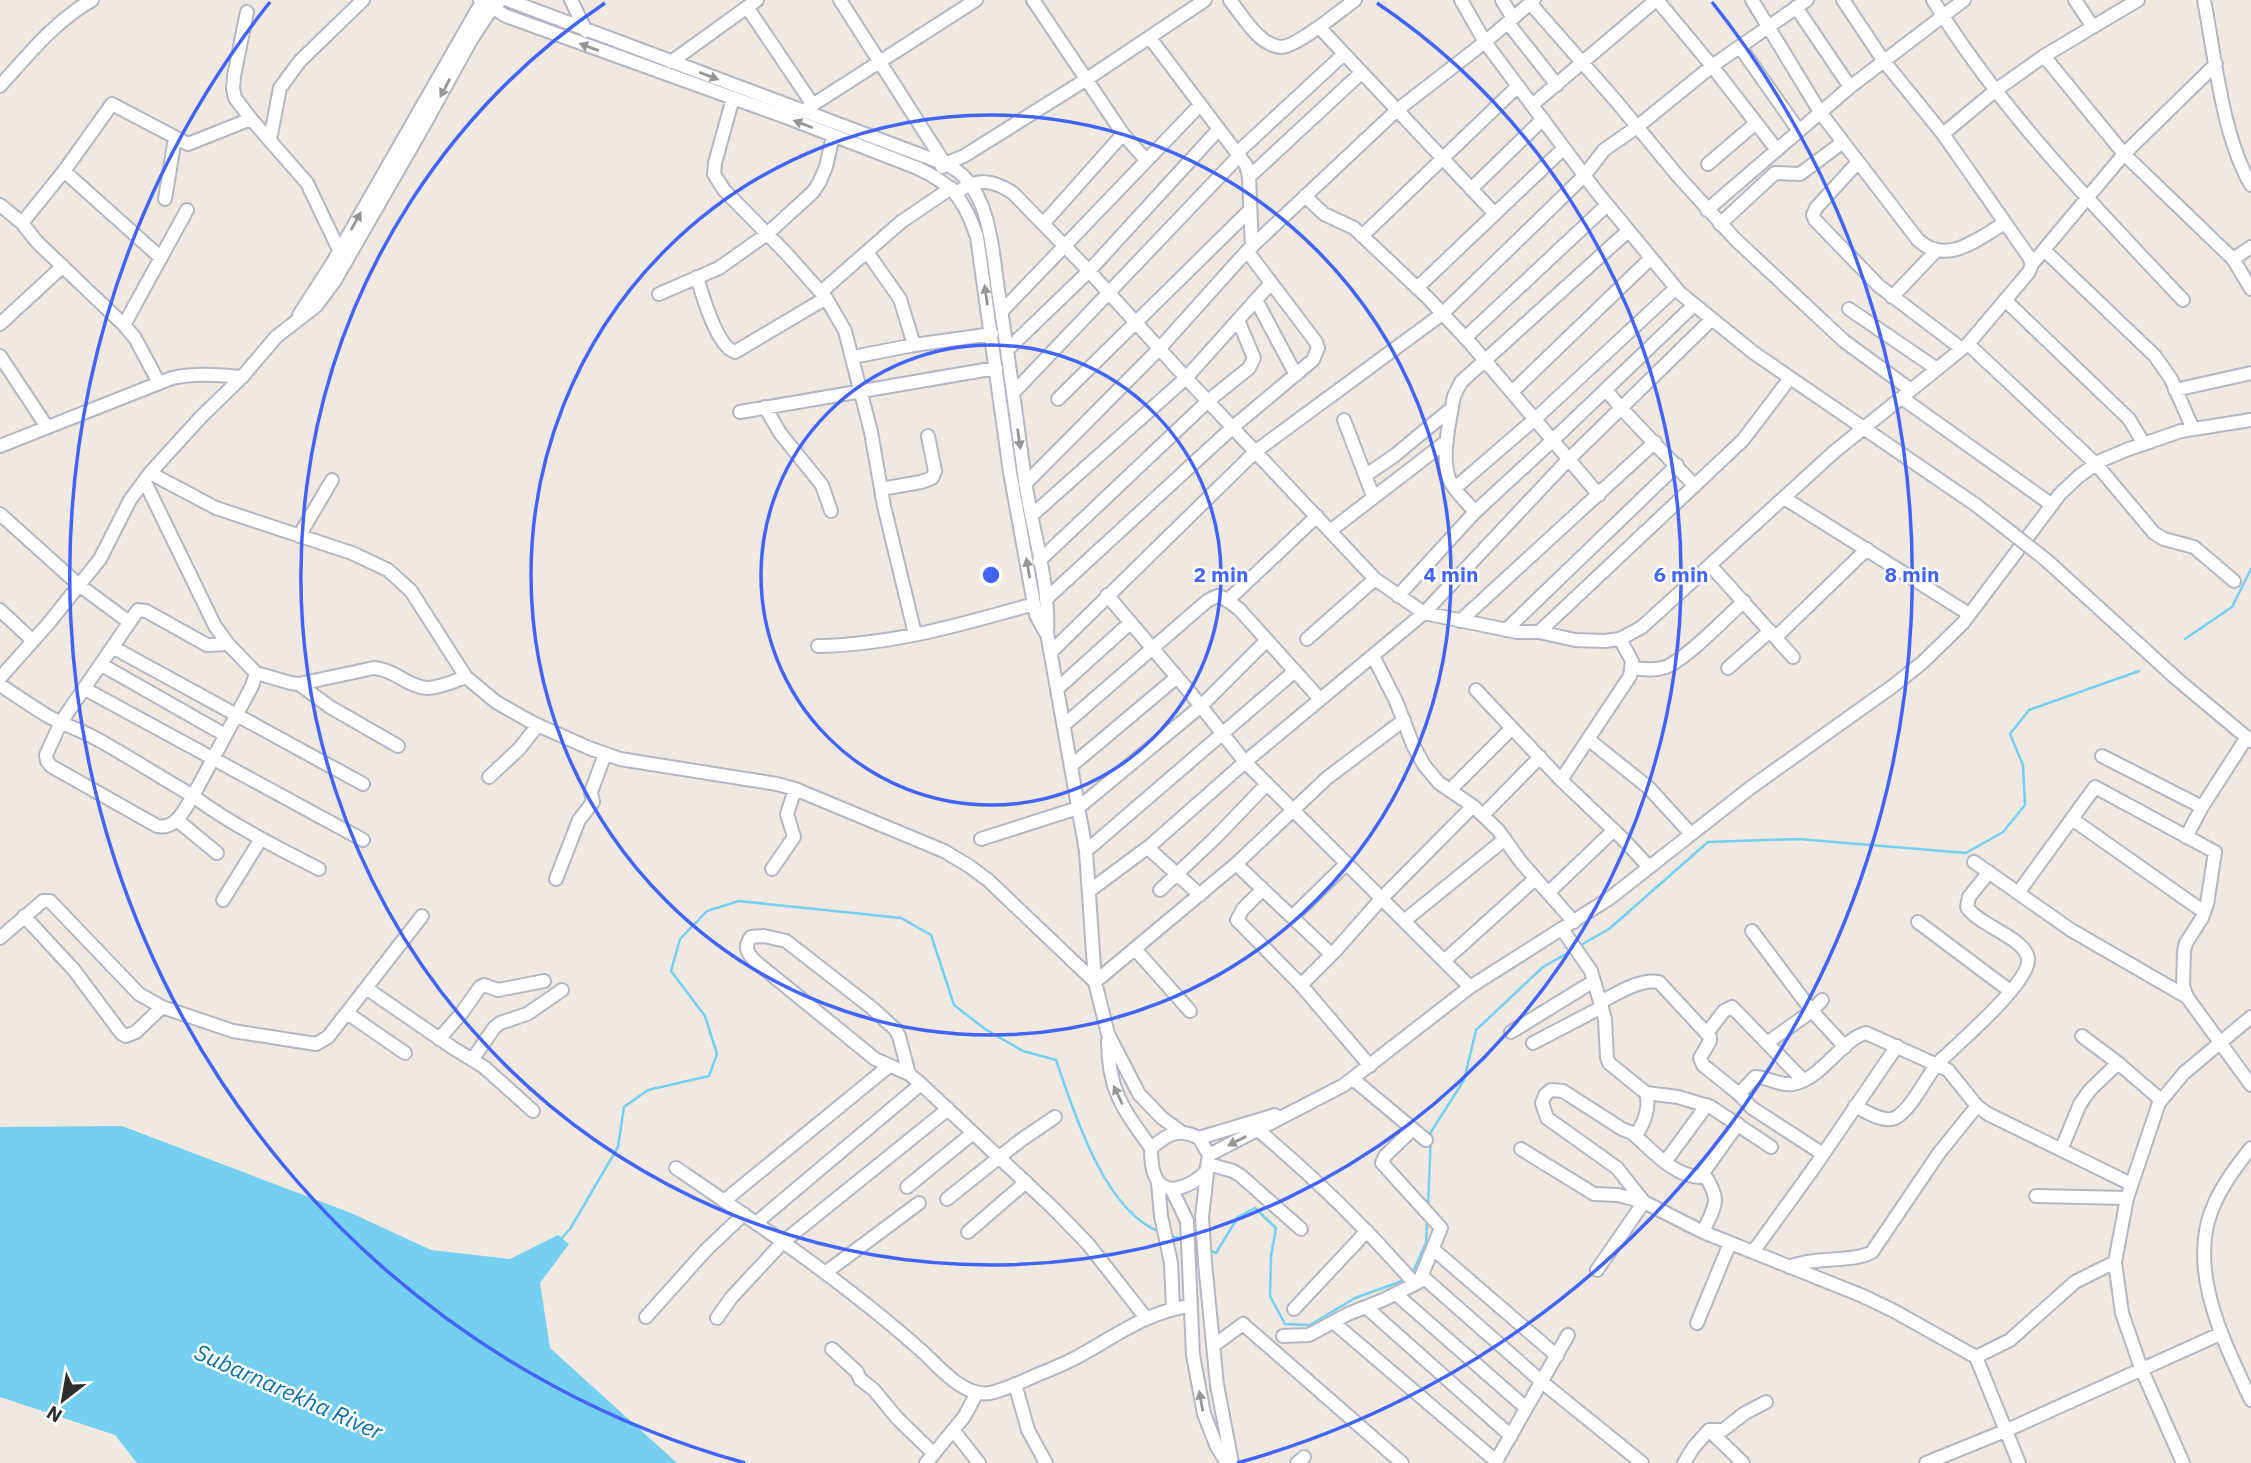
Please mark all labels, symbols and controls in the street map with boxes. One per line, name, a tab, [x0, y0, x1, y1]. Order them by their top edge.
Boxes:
one-way arrow	[579, 41, 600, 52]
one-way arrow	[699, 71, 720, 82]
one-way arrow	[439, 78, 451, 97]
one-way arrow	[793, 118, 814, 129]
one-way arrow	[350, 211, 362, 230]
one-way arrow	[981, 284, 992, 306]
one-way arrow	[1014, 428, 1025, 450]
one-way arrow	[1022, 557, 1033, 579]
text: 2 min	[1194, 560, 1248, 588]
text: 4 min	[1424, 560, 1478, 588]
text: 6 min	[1654, 560, 1708, 588]
text: 8 min	[1885, 560, 1939, 588]
centre of rings	[979, 563, 1003, 587]
one-way arrow	[1112, 1085, 1123, 1105]
one-way arrow	[1226, 1134, 1246, 1146]
water label: Subarnarekha River	[190, 1336, 388, 1446]
north arrow	[28, 1365, 98, 1435]
one-way arrow	[1195, 1389, 1206, 1411]
text: N	[42, 1401, 66, 1428]

